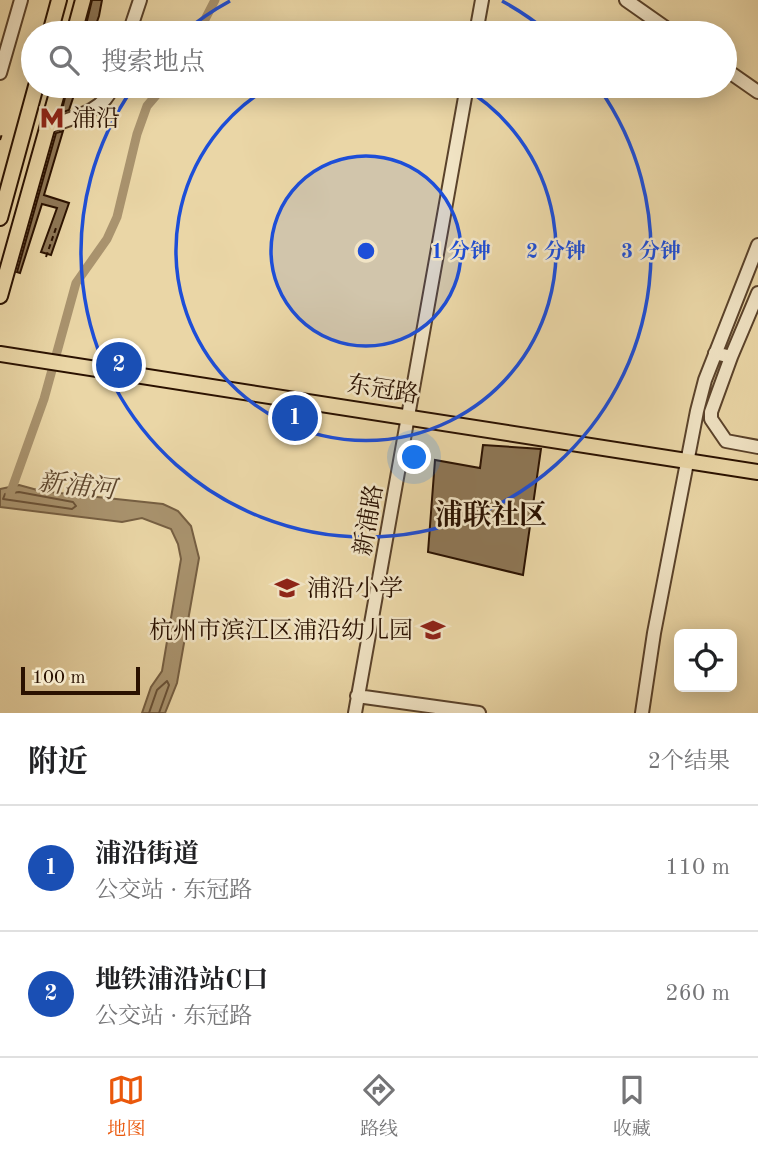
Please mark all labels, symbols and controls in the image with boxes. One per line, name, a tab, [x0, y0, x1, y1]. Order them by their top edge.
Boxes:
search box	[21, 21, 737, 98]
icon: search	[45, 41, 83, 79]
text: 搜索地点	[101, 50, 205, 76]
metro station icon: 浦沿	[38, 104, 66, 132]
place label: 浦沿	[72, 106, 120, 132]
centre of rings	[354, 239, 378, 263]
text: 1 分钟	[431, 240, 491, 263]
text: 2 分钟	[526, 240, 586, 263]
text: 3 分钟	[621, 240, 681, 263]
pin: 2	[96, 339, 142, 391]
street label: 东冠路	[345, 371, 421, 408]
pin: 1	[272, 392, 318, 444]
your location	[397, 440, 431, 474]
water label: 新浦河	[37, 468, 121, 504]
street label: 新浦路	[349, 482, 388, 558]
district label: 浦联社区	[435, 499, 547, 531]
school or university icon: 浦沿小学	[273, 574, 301, 602]
place label: 浦沿小学	[307, 575, 403, 602]
school or university icon: 杭州市滨江区浦沿幼儿园	[419, 616, 447, 644]
place label: 杭州市滨江区浦沿幼儿园	[149, 617, 413, 644]
map controls	[674, 629, 737, 692]
button: locate	[674, 629, 737, 692]
scale bar	[21, 664, 140, 696]
text: 100 m	[32, 669, 85, 688]
text: 附近	[28, 748, 88, 778]
text: 2个结果	[648, 750, 730, 773]
text: 浦沿街道	[95, 842, 199, 868]
text: 1	[44, 856, 58, 879]
text: 110 m	[665, 856, 730, 879]
text: 公交站 · 东冠路	[95, 879, 252, 902]
text: 地铁浦沿站C口	[95, 968, 268, 994]
text: 2	[44, 982, 58, 1005]
text: 260 m	[665, 982, 730, 1005]
text: 公交站 · 东冠路	[95, 1005, 252, 1028]
tab: 地图	[107, 1071, 145, 1142]
tab: 路线	[360, 1071, 398, 1142]
tab: 收藏	[613, 1071, 651, 1142]

